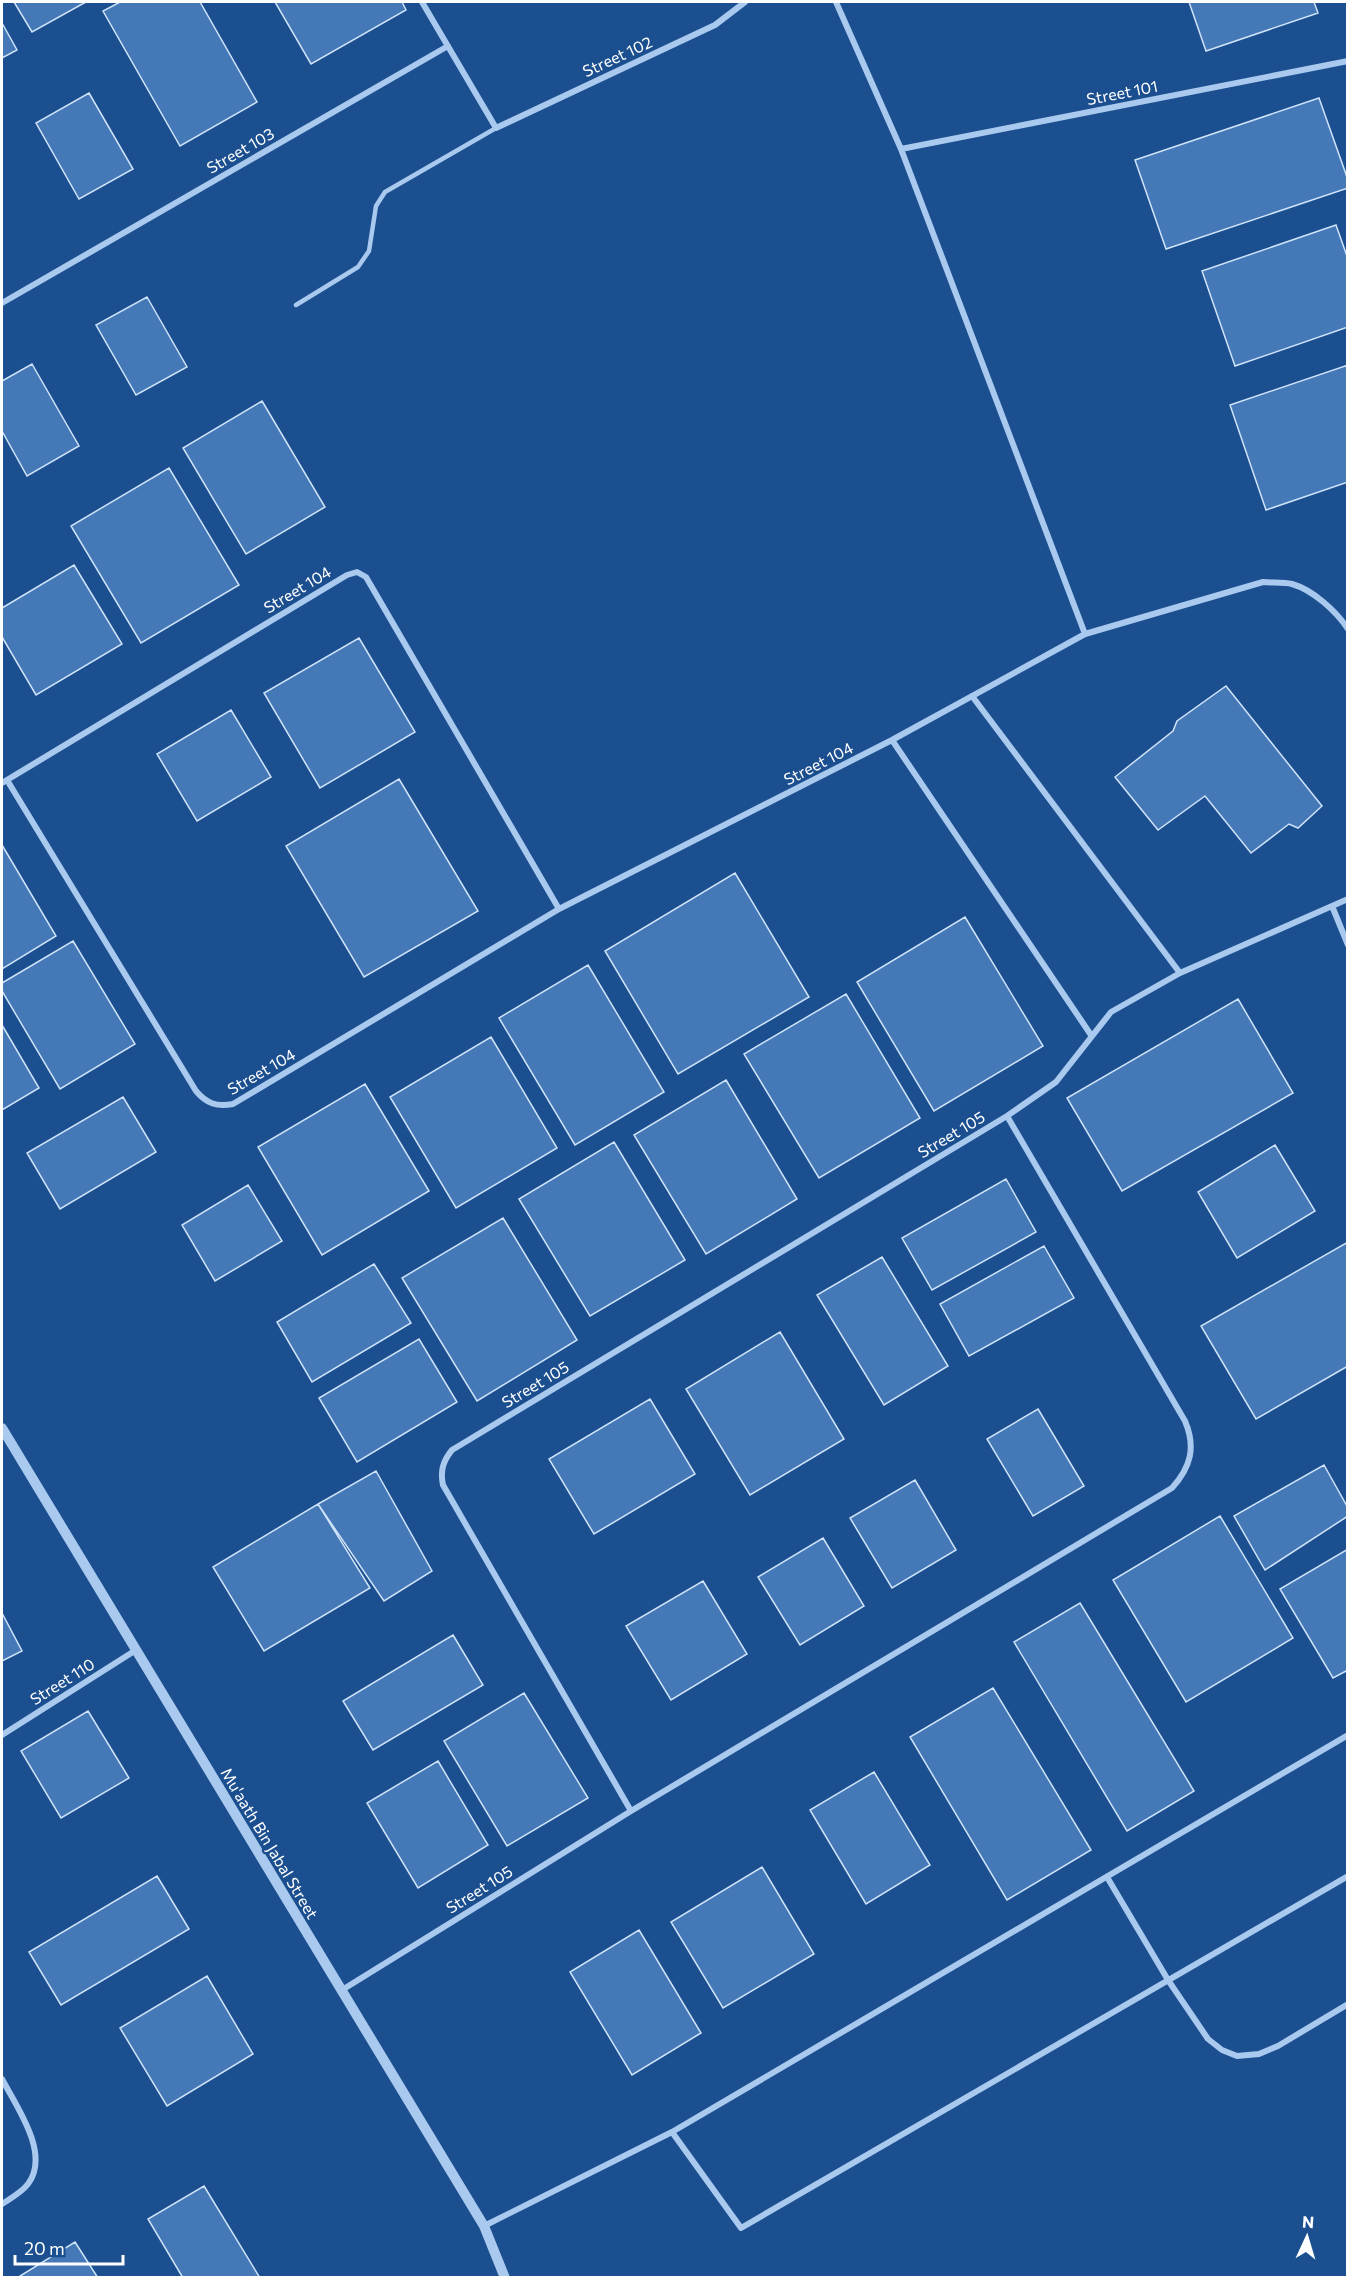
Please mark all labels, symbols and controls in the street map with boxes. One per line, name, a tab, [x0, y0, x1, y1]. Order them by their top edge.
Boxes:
street label: Street 102	[579, 32, 655, 80]
street label: Street 101	[1085, 76, 1159, 108]
street label: Street 103	[203, 123, 277, 177]
street label: Street 104	[260, 561, 334, 617]
street label: Street 104	[780, 737, 856, 789]
street label: Street 104	[224, 1044, 299, 1098]
street label: Street 105	[914, 1107, 988, 1161]
street label: Street 105	[498, 1357, 572, 1411]
street label: Street 110	[26, 1654, 98, 1708]
street label: Mu'aath Bin Jabal Street	[217, 1764, 323, 1922]
street label: Street 105	[442, 1861, 516, 1917]
north arrow	[1277, 2207, 1337, 2267]
text: N	[1301, 2212, 1315, 2231]
scale bar	[15, 2228, 123, 2266]
text: 20 m	[24, 2237, 65, 2259]

